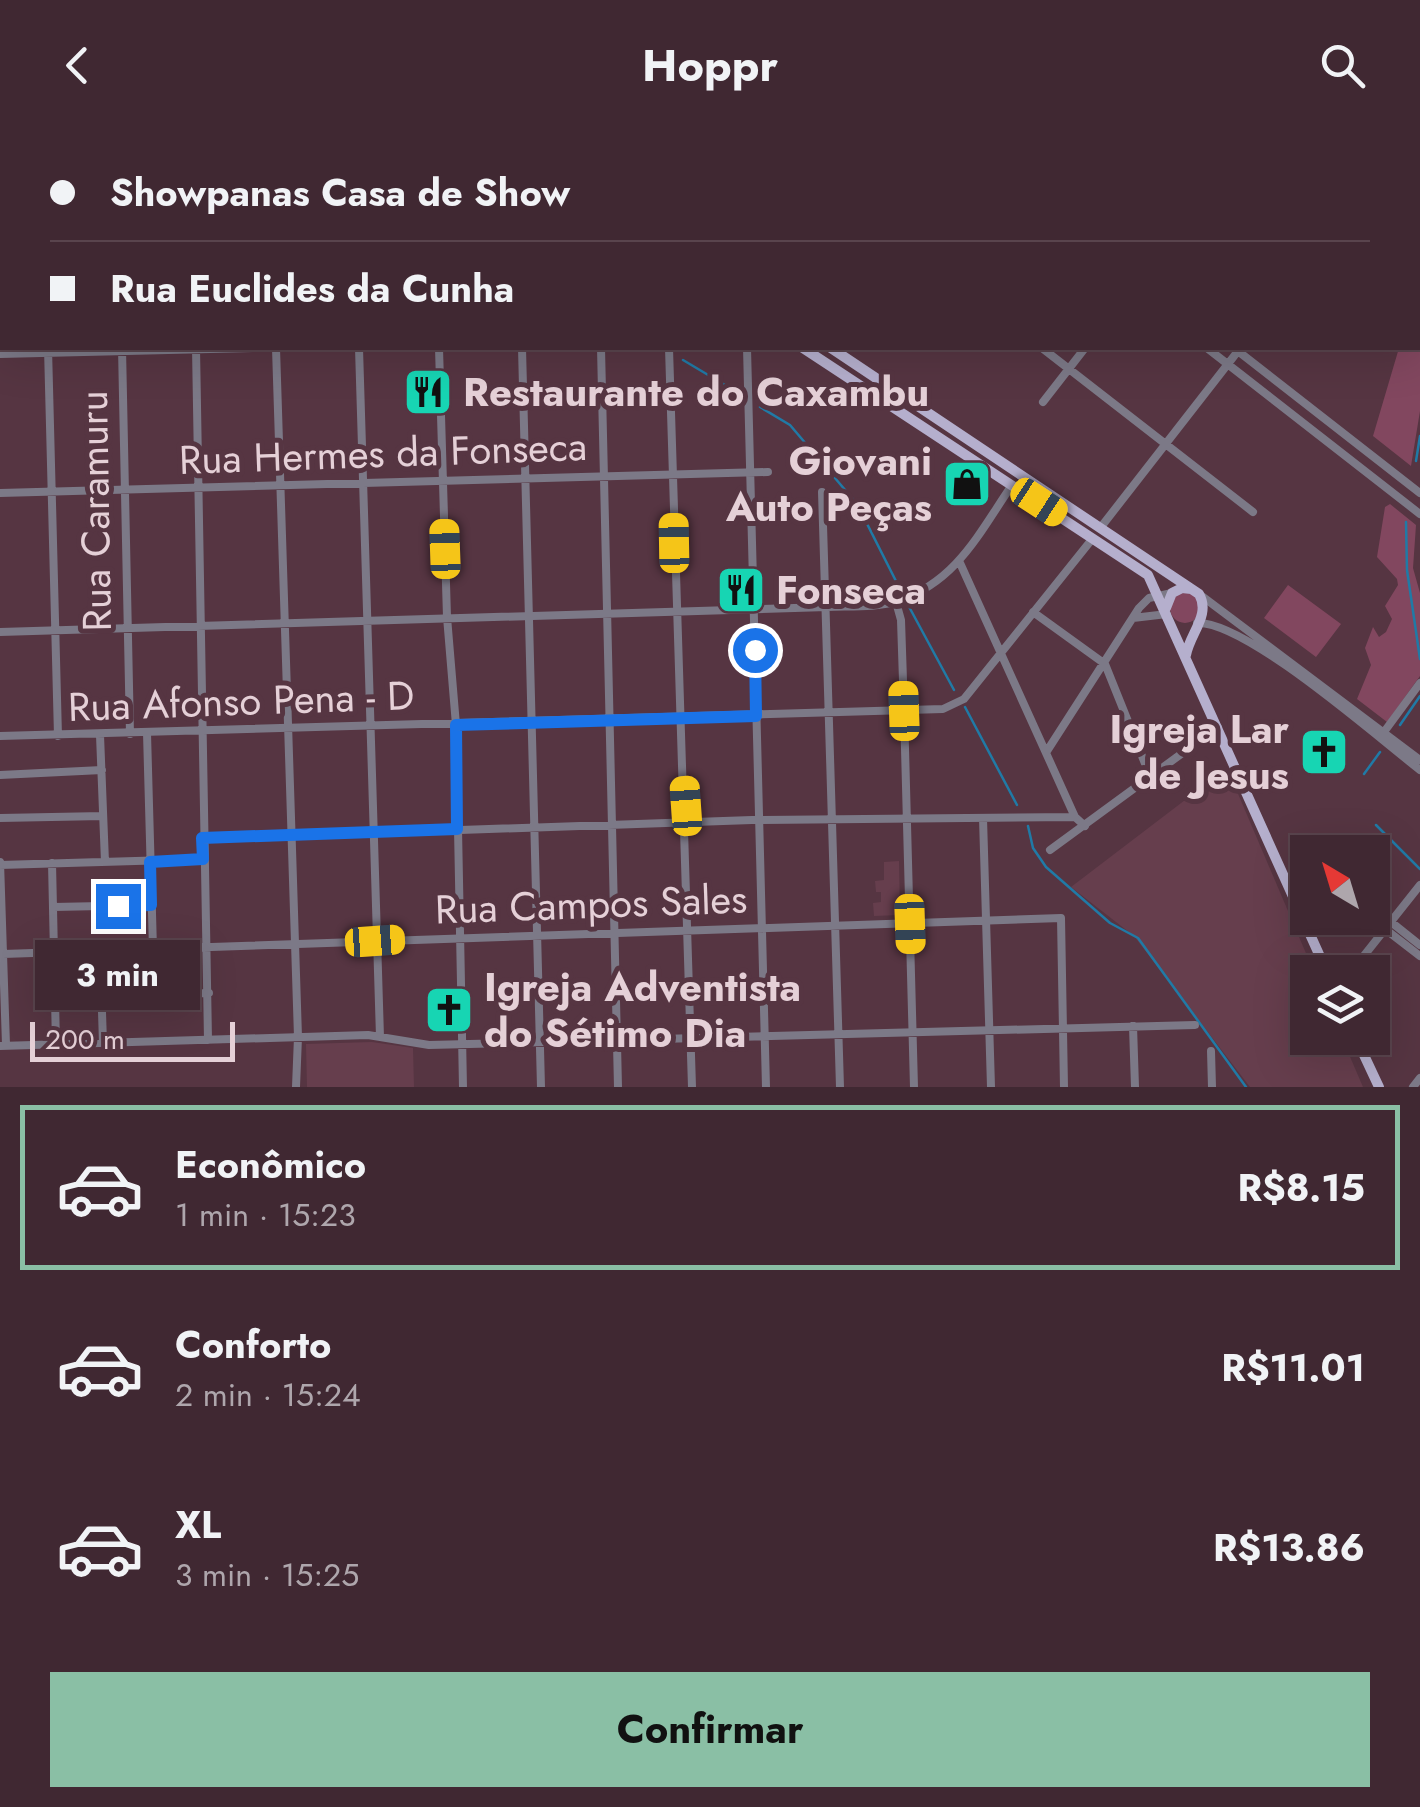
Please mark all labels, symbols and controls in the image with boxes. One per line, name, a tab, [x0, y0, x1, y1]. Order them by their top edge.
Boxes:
text: Hoppr	[642, 33, 778, 98]
icon: back	[50, 38, 105, 93]
icon: search	[1315, 38, 1370, 93]
text: Showpanas Casa de Show	[110, 165, 570, 220]
text: Rua Euclides da Cunha	[110, 261, 514, 316]
place label: Restaurante do Caxambu	[463, 363, 929, 421]
restaurant icon: Restaurante do Caxambu	[402, 366, 454, 418]
street label: Rua Caramuru	[64, 390, 126, 632]
street label: Rua Hermes da Fonseca	[178, 417, 588, 489]
place label: Giovani Auto Peças	[725, 432, 932, 536]
shop icon: Giovani Auto Peças	[941, 458, 993, 510]
car	[1006, 473, 1072, 531]
car	[658, 513, 690, 573]
car	[429, 518, 461, 580]
place label: Fonseca	[776, 561, 926, 619]
restaurant icon: Fonseca	[715, 564, 767, 616]
route start	[733, 628, 778, 673]
street label: Rua Afonso Pena - D	[67, 666, 415, 736]
car	[888, 680, 920, 742]
place label: Igreja Lar de Jesus	[1109, 700, 1290, 804]
church icon: Igreja Lar de Jesus	[1298, 726, 1350, 778]
car	[669, 775, 703, 837]
north arrow	[1290, 835, 1390, 935]
map controls	[1290, 835, 1390, 1055]
street label: Rua Campos Sales	[434, 870, 748, 938]
route end	[96, 884, 141, 929]
car	[894, 893, 926, 955]
car	[344, 924, 406, 958]
callout: 3 min	[36, 941, 200, 1011]
text: 3 min	[76, 952, 159, 998]
button: layers	[1290, 955, 1390, 1055]
place label: Igreja Adventista do Sétimo Dia	[484, 958, 801, 1062]
church icon: Igreja Adventista do Sétimo Dia	[423, 984, 475, 1036]
scale bar	[30, 1017, 235, 1061]
text: 200 m	[45, 1019, 125, 1060]
text: Econômico	[175, 1137, 366, 1192]
icon: car	[55, 1143, 145, 1233]
text: R$8.15	[1237, 1160, 1365, 1215]
text: 1 min · 15:23	[175, 1192, 356, 1238]
text: Conforto	[175, 1317, 332, 1372]
icon: car	[55, 1323, 145, 1413]
text: R$11.01	[1221, 1340, 1365, 1395]
text: 2 min · 15:24	[175, 1372, 361, 1418]
text: XL	[175, 1497, 221, 1552]
icon: car	[55, 1503, 145, 1593]
text: R$13.86	[1213, 1520, 1365, 1575]
text: 3 min · 15:25	[175, 1552, 359, 1598]
button: Confirmar	[50, 1672, 1370, 1787]

